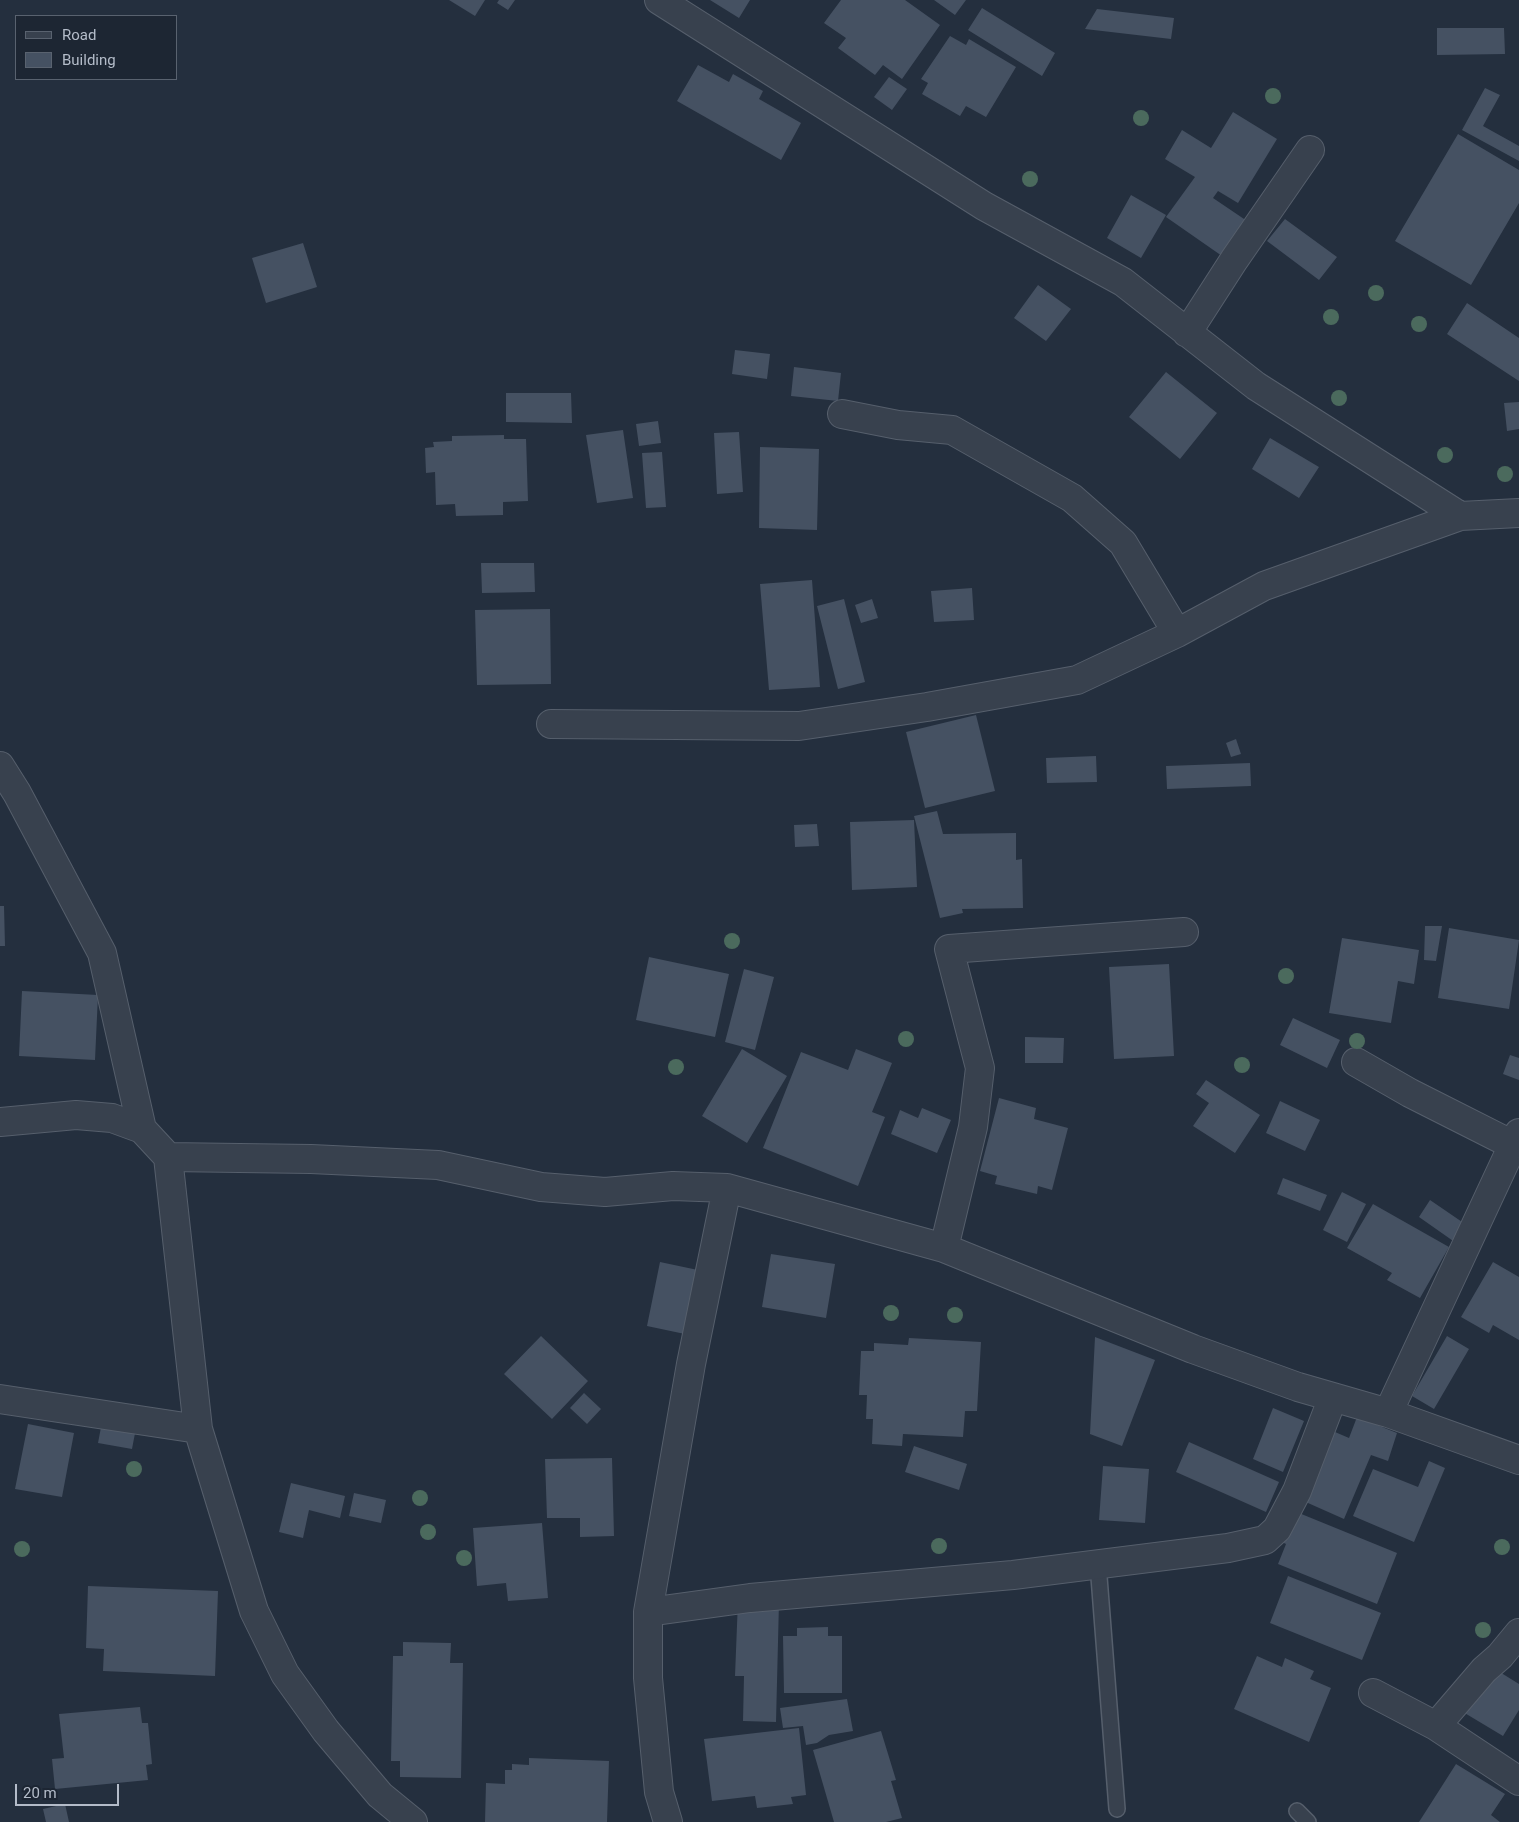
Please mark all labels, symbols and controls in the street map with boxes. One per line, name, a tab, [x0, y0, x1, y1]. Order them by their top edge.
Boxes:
legend	[15, 15, 178, 80]
text: Road	[62, 26, 96, 44]
text: Building	[62, 51, 116, 69]
scale bar	[18, 1774, 121, 1806]
text: 20 m	[23, 1784, 57, 1802]

